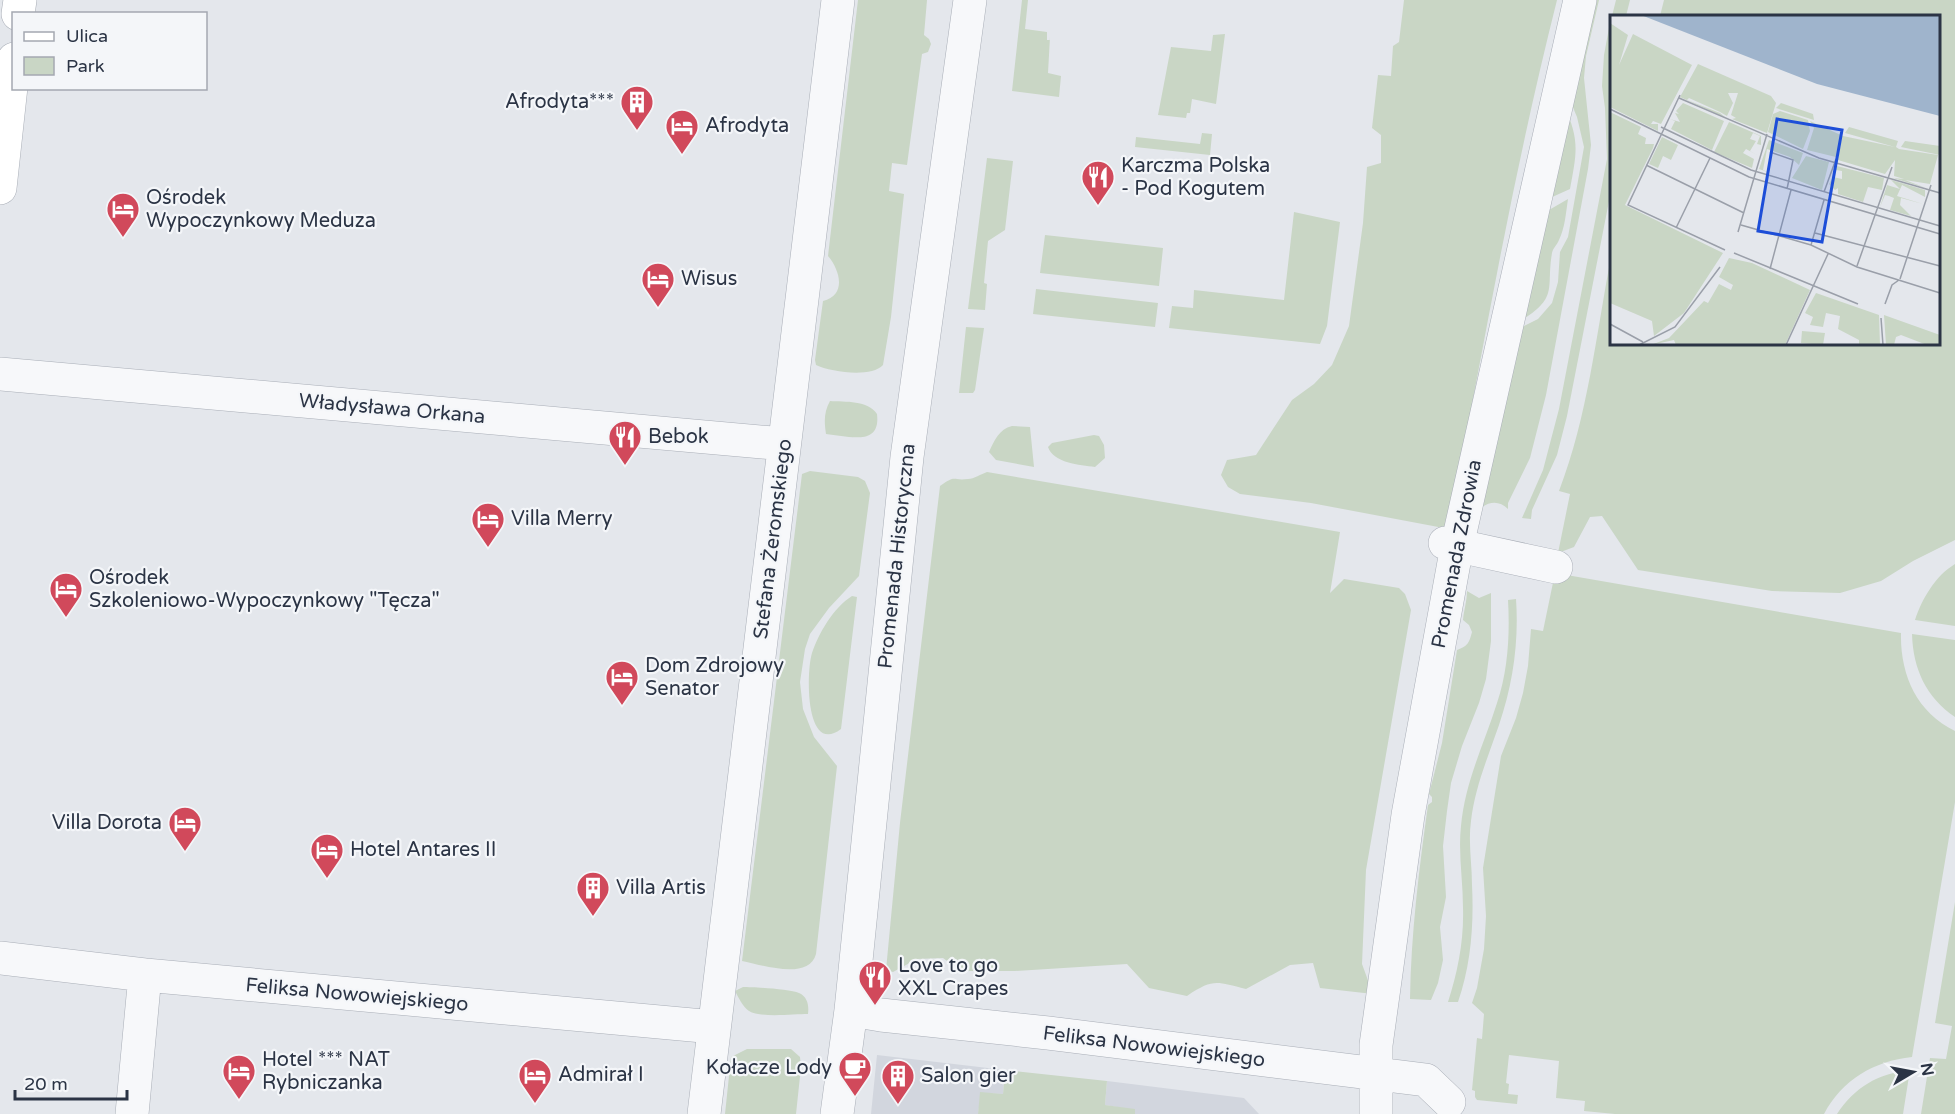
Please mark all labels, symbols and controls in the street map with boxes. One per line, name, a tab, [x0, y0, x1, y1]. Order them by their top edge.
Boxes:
legend	[12, 12, 207, 90]
inset map	[1610, 15, 1940, 345]
text: Ulica	[66, 25, 108, 47]
text: Park	[66, 55, 105, 77]
building icon: Afrodyta***	[619, 84, 655, 131]
place label: Afrodyta***	[505, 90, 614, 114]
hotel icon: Afrodyta	[664, 108, 700, 155]
place label: Afrodyta	[705, 114, 789, 138]
place label: Karczma Polska - Pod Kogutem	[1121, 154, 1270, 201]
restaurant icon: Karczma Polska - Pod Kogutem	[1080, 159, 1116, 206]
place label: Ośrodek Wypoczynkowy Meduza	[146, 186, 376, 233]
hotel icon: Ośrodek Wypoczynkowy Meduza	[105, 191, 141, 238]
hotel icon: Wisus	[640, 261, 676, 308]
place label: Wisus	[681, 267, 737, 291]
street label: Władysława Orkana	[298, 389, 486, 429]
restaurant icon: Bebok	[607, 419, 643, 466]
place label: Bebok	[648, 425, 709, 449]
street label: Stefana Żeromskiego	[749, 438, 797, 640]
street label: Promenada Historyczna	[873, 442, 921, 670]
street label: Promenada Zdrowia	[1427, 458, 1487, 650]
hotel icon: Villa Merry	[470, 501, 506, 548]
place label: Villa Merry	[511, 507, 613, 531]
place label: Ośrodek Szkoleniowo-Wypoczynkowy "Tęcza"	[89, 566, 440, 613]
hotel icon: Ośrodek Szkoleniowo-Wypoczynkowy "Tęcza"	[48, 571, 84, 618]
place label: Dom Zdrojowy Senator	[645, 654, 784, 701]
hotel icon: Dom Zdrojowy Senator	[604, 659, 640, 706]
hotel icon: Villa Dorota	[167, 805, 203, 852]
place label: Villa Dorota	[52, 811, 162, 835]
hotel icon: Hotel Antares II	[309, 832, 345, 879]
place label: Hotel Antares II	[350, 838, 496, 862]
building icon: Villa Artis	[575, 870, 611, 917]
place label: Villa Artis	[616, 876, 706, 900]
place label: Love to go XXL Crapes	[898, 954, 1008, 1001]
restaurant icon: Love to go XXL Crapes	[857, 959, 893, 1006]
street label: Feliksa Nowowiejskiego	[244, 973, 470, 1017]
street label: Feliksa Nowowiejskiego	[1041, 1021, 1267, 1073]
north arrow	[1883, 1042, 1943, 1102]
place label: Hotel *** NAT Rybniczanka	[262, 1048, 390, 1095]
cafe icon: Kołacze Lody	[837, 1050, 873, 1097]
hotel icon: Hotel *** NAT Rybniczanka	[221, 1053, 257, 1100]
place label: Kołacze Lody	[706, 1056, 832, 1080]
hotel icon: Admirał I	[517, 1057, 553, 1104]
building icon: Salon gier	[880, 1058, 916, 1105]
text: N	[1916, 1062, 1938, 1078]
scale bar	[15, 1063, 128, 1101]
place label: Admirał I	[558, 1063, 644, 1087]
place label: Salon gier	[921, 1064, 1016, 1088]
text: 20 m	[24, 1073, 68, 1095]

